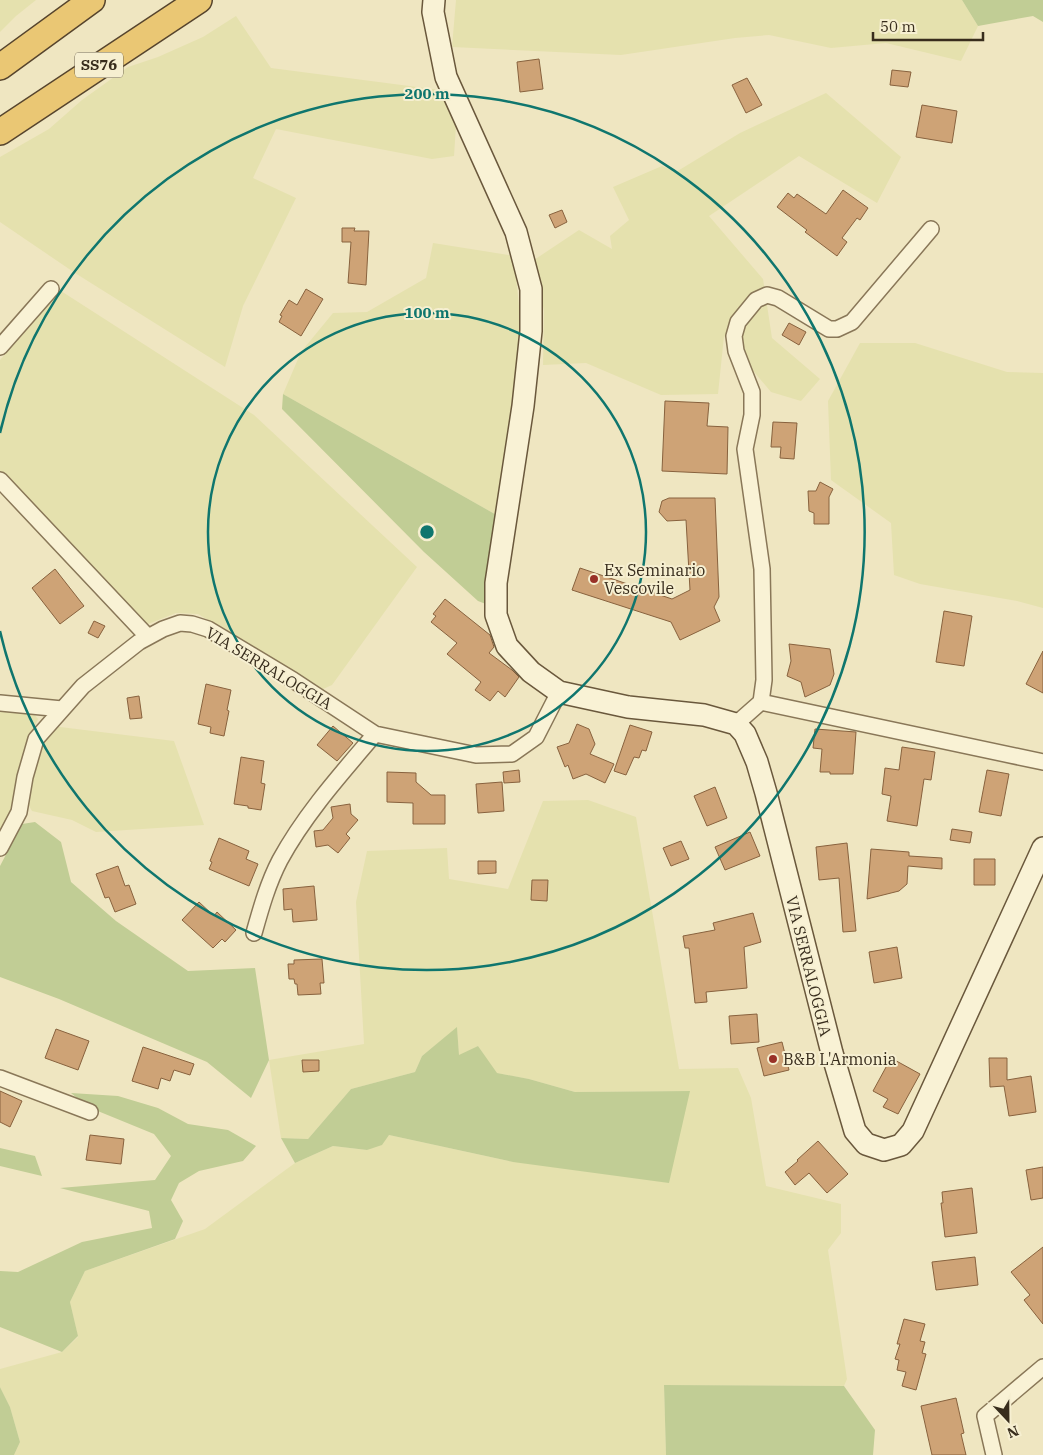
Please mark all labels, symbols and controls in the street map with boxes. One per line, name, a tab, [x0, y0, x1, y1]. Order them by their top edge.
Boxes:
scale bar	[873, 10, 983, 42]
text: 50 m	[880, 17, 916, 36]
road number: SS76	[75, 52, 123, 78]
text: 200 m	[404, 84, 450, 103]
text: 100 m	[404, 303, 450, 322]
centre of rings	[418, 523, 436, 541]
place label: Ex Seminario Vescovile	[604, 560, 705, 598]
marker: Ex Seminario Vescovile	[588, 573, 600, 585]
street label: VIA SERRALOGGIA	[202, 622, 336, 714]
street label: VIA SERRALOGGIA	[782, 894, 836, 1038]
place label: B&B L'Armonia	[783, 1049, 897, 1069]
marker: B&B L'Armonia	[767, 1053, 779, 1065]
north arrow	[983, 1395, 1033, 1445]
text: N	[1004, 1422, 1021, 1442]

